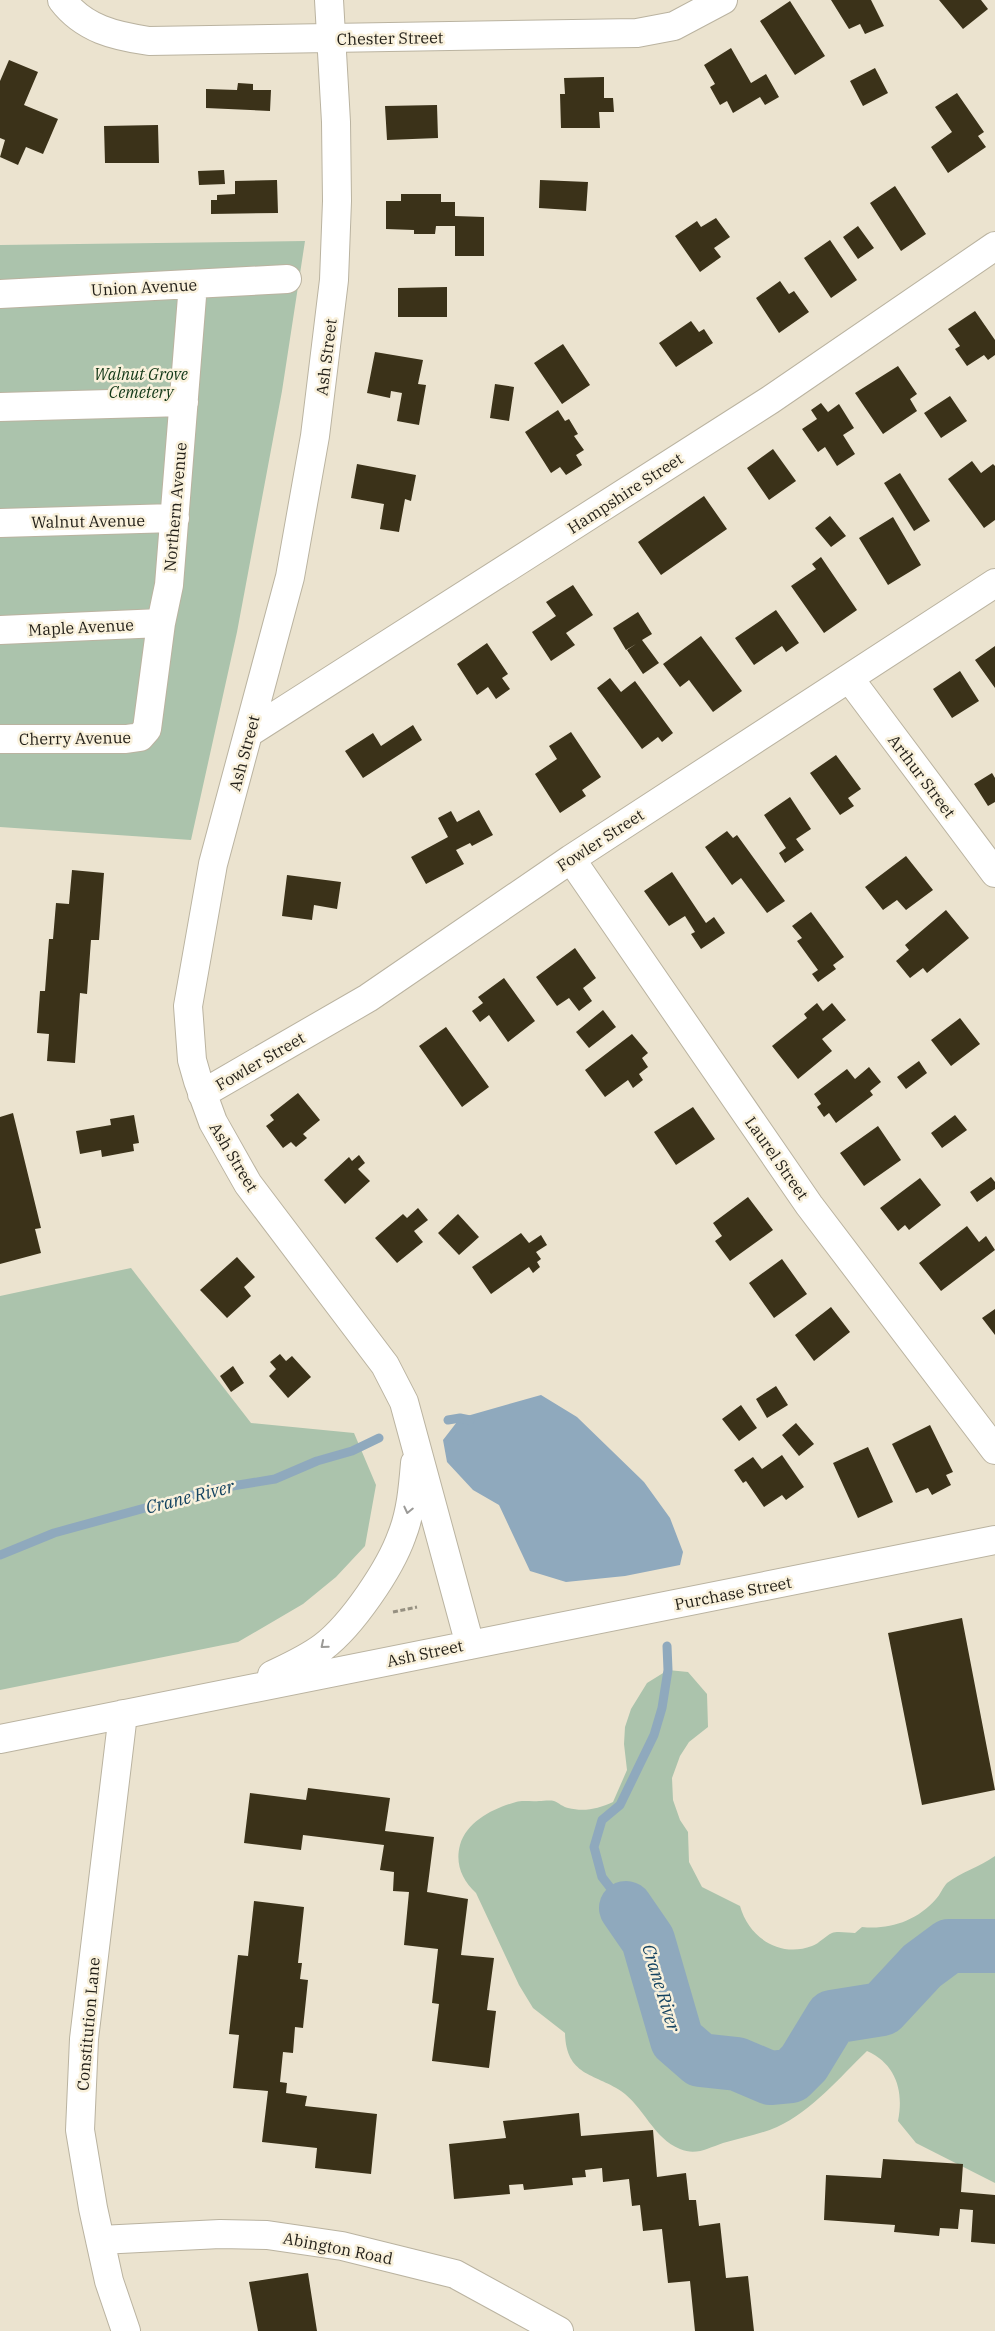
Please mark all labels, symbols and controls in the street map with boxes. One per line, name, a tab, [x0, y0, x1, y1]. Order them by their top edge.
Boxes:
street label: Chester Street	[337, 27, 444, 49]
street label: Union Avenue	[90, 274, 198, 300]
street label: Ash Street	[311, 317, 341, 397]
park label: Walnut Grove Cemetery	[94, 364, 188, 402]
street label: Northern Avenue	[159, 441, 191, 573]
street label: Hampshire Street	[564, 448, 687, 538]
street label: Walnut Avenue	[31, 510, 145, 532]
street label: Maple Avenue	[28, 614, 134, 640]
street label: Ash Street	[224, 713, 264, 793]
street label: Cherry Avenue	[19, 727, 131, 749]
street label: Arthur Street	[884, 730, 960, 822]
street label: Fowler Street	[553, 804, 648, 876]
street label: Fowler Street	[212, 1027, 309, 1095]
street label: Laurel Street	[741, 1112, 813, 1204]
street label: Ash Street	[205, 1119, 263, 1196]
water label: Crane River	[143, 1474, 238, 1519]
one-way arrow	[403, 1505, 414, 1514]
street label: Purchase Street	[673, 1572, 794, 1614]
street label: Ash Street	[385, 1635, 465, 1671]
one-way arrow	[320, 1639, 329, 1648]
water label: Crane River	[637, 1941, 686, 2036]
street label: Constitution Lane	[72, 1956, 104, 2092]
street label: Abington Road	[281, 2228, 395, 2268]

